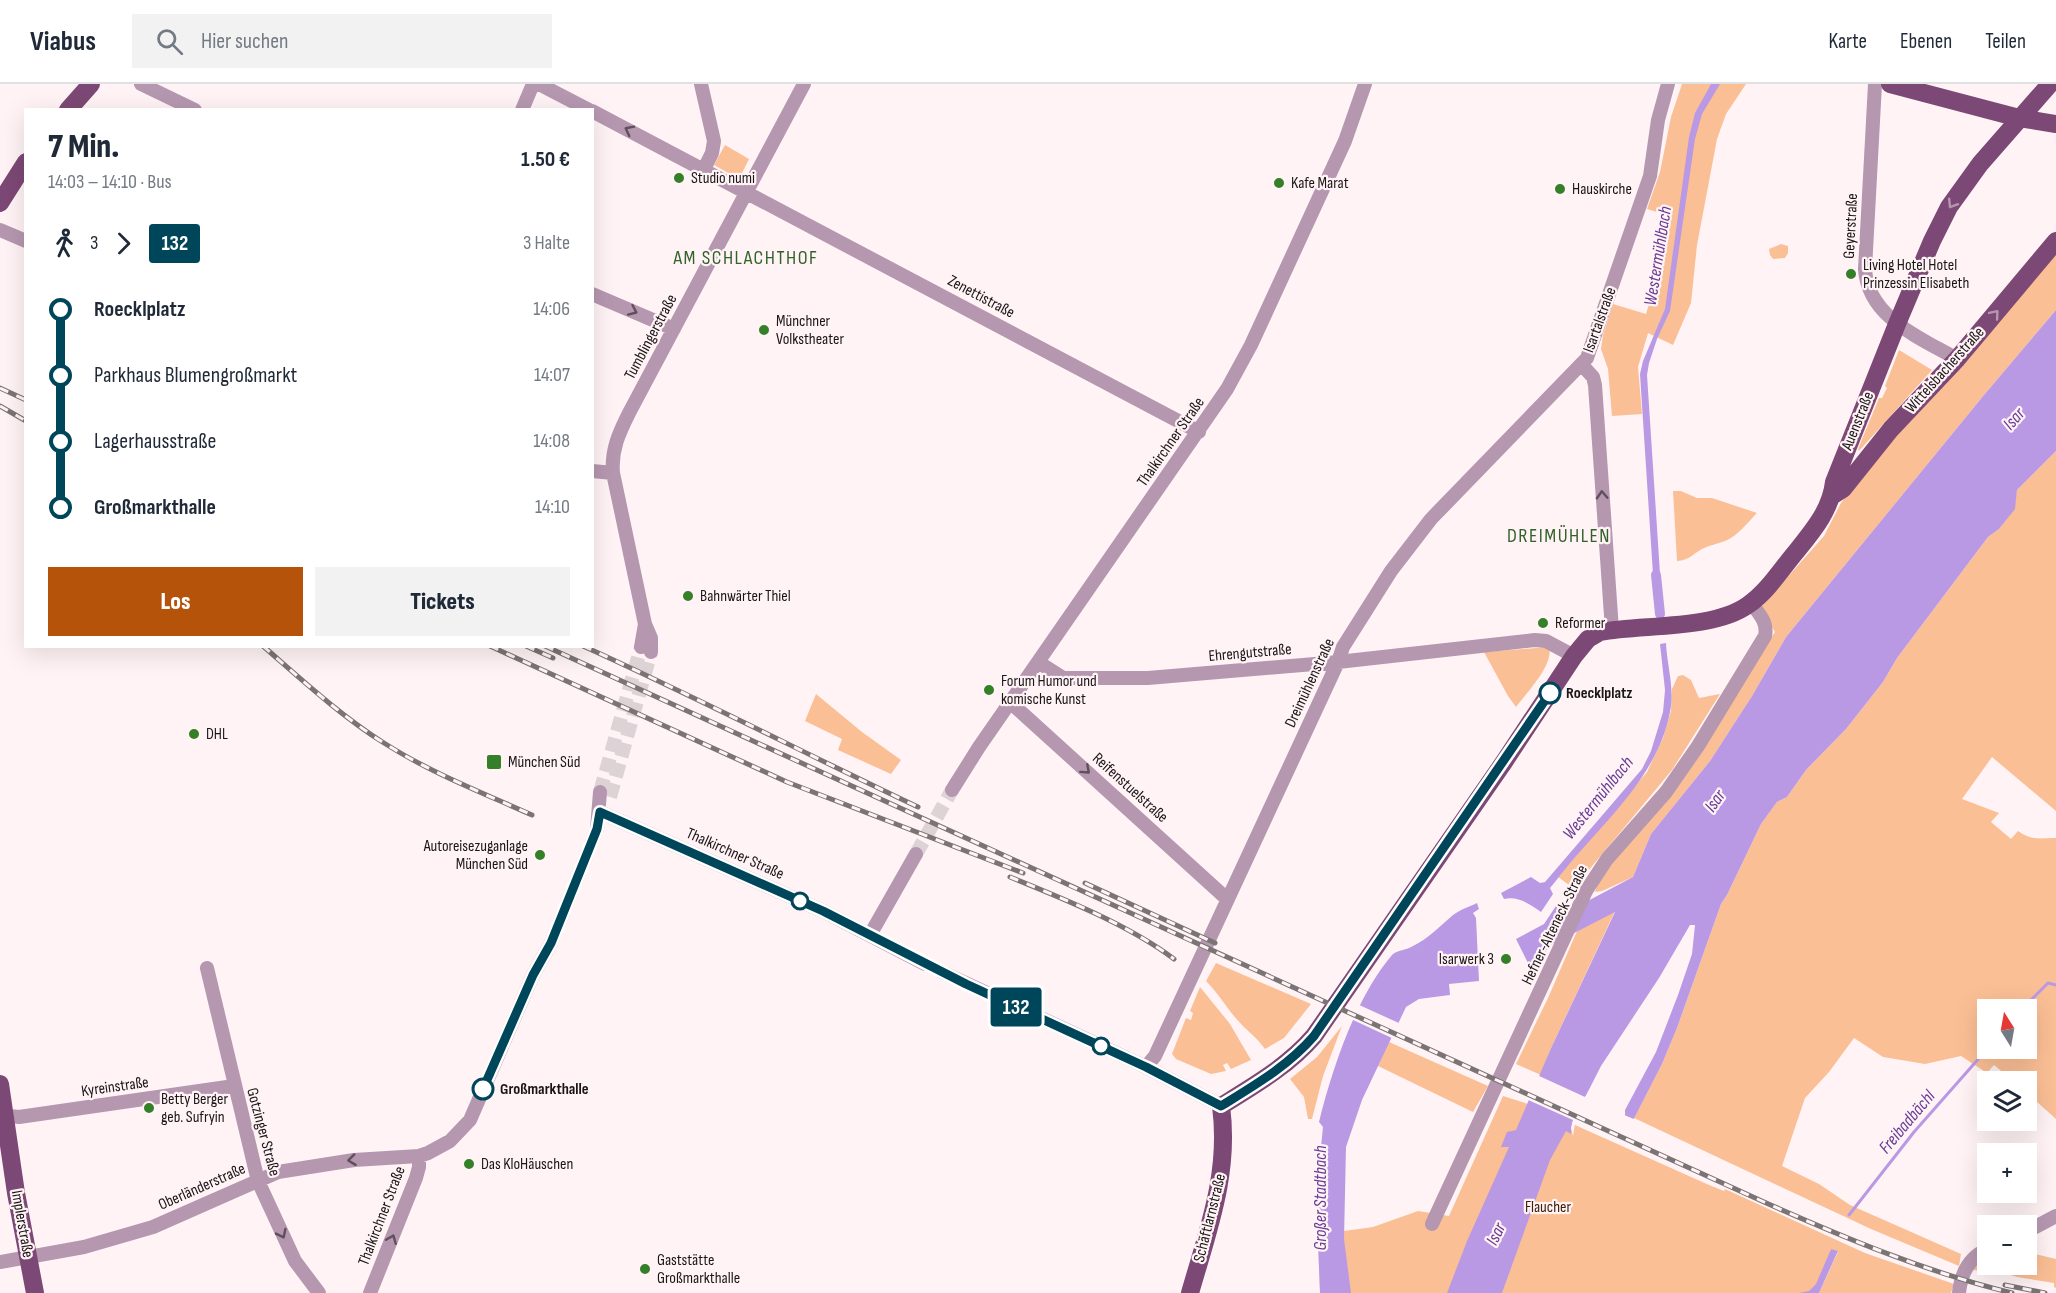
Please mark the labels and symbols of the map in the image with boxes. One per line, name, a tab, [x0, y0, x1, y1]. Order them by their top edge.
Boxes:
one-way arrow	[624, 126, 635, 137]
place label: Studio numi	[691, 169, 755, 188]
marker: Studio numi	[672, 171, 686, 185]
place label: Kafe Marat	[1291, 174, 1349, 193]
marker: Kafe Marat	[1272, 176, 1286, 190]
place label: Hauskirche	[1572, 180, 1632, 199]
marker: Hauskirche	[1553, 182, 1567, 196]
street label: Geyerstraße	[1840, 193, 1862, 259]
one-way arrow	[1947, 198, 1959, 208]
water label: Westermühlbach	[1640, 204, 1676, 307]
district label: AM SCHLACHTHOF	[673, 246, 818, 270]
place label: Living Hotel Hotel Prinzessin Elisabeth	[1863, 256, 1969, 293]
marker: Living Hotel Hotel Prinzessin Elisabeth	[1844, 267, 1858, 281]
street label: Zenettistraße	[944, 271, 1018, 323]
street label: Isartalstraße	[1579, 285, 1621, 355]
street label: Tumblingerstraße	[621, 291, 681, 383]
one-way arrow	[627, 304, 638, 316]
one-way arrow	[1987, 310, 1998, 321]
place label: Münchner Volkstheater	[776, 312, 844, 349]
marker: Münchner Volkstheater	[757, 323, 771, 337]
street label: Wittelsbacherstraße	[1901, 323, 1989, 417]
street label: Auenstraße	[1837, 389, 1878, 454]
street label: Thalkirchner Straße	[1133, 394, 1209, 490]
water label: Isar	[1999, 403, 2030, 434]
one-way arrow	[1596, 491, 1609, 500]
district label: DREIMÜHLEN	[1507, 524, 1611, 548]
place label: Bahnwärter Thiel	[700, 587, 791, 606]
marker: Bahnwärter Thiel	[681, 589, 695, 603]
place label: Reformer	[1555, 614, 1606, 633]
marker: Reformer	[1536, 616, 1550, 630]
street label: Dreimühlenstraße	[1281, 636, 1339, 730]
street label: Ehrengutstraße	[1208, 640, 1292, 666]
place label: Forum Humor und komische Kunst	[1001, 672, 1097, 709]
marker: Roecklplatz	[1539, 682, 1561, 704]
marker: Forum Humor und komische Kunst	[982, 683, 996, 697]
place label: Roecklplatz	[1566, 684, 1632, 703]
place label: DHL	[206, 725, 228, 744]
marker: DHL	[187, 727, 201, 741]
street label: Reifenstuelstraße	[1088, 749, 1172, 827]
water label: Westermühlbach	[1558, 752, 1638, 844]
marker: München Süd	[485, 753, 503, 771]
place label: München Süd	[508, 753, 580, 772]
one-way arrow	[1079, 763, 1090, 774]
water label: Isar	[1700, 785, 1731, 816]
street label: Thalkirchner Straße	[683, 824, 787, 884]
place label: Autoreisezuganlage München Süd	[423, 837, 528, 874]
marker: Autoreisezuganlage München Süd	[533, 848, 547, 862]
street label: Hefner-Alteneck-Straße	[1518, 862, 1592, 988]
unlabelled marker	[791, 892, 809, 910]
place label: Isarwerk 3	[1439, 950, 1494, 969]
marker: Isarwerk 3	[1499, 952, 1513, 966]
line badge: 132	[982, 988, 1050, 1026]
north arrow	[1977, 999, 2037, 1059]
unlabelled marker	[1092, 1037, 1110, 1055]
street label: Kyreinstraße	[80, 1073, 150, 1101]
marker: Großmarkthalle	[472, 1078, 494, 1100]
place label: Großmarkthalle	[500, 1080, 589, 1099]
street label: Gotzinger Straße	[242, 1086, 284, 1178]
water label: Freibadbächl	[1875, 1086, 1940, 1158]
place label: Betty Berger geb. Sufryin	[161, 1090, 228, 1127]
marker: Betty Berger geb. Sufryin	[142, 1101, 156, 1115]
water label: Großer Stadtbach	[1310, 1145, 1331, 1251]
one-way arrow	[347, 1153, 356, 1166]
place label: Das KloHäuschen	[481, 1155, 573, 1174]
marker: Das KloHäuschen	[462, 1157, 476, 1171]
street label: Oberländerstraße	[156, 1159, 248, 1215]
street label: Thalkirchner Straße	[354, 1164, 410, 1268]
street label: Schäftlarnstraße	[1190, 1172, 1230, 1264]
street label: Implerstraße	[7, 1189, 37, 1259]
park label: Flaucher	[1525, 1198, 1571, 1217]
water label: Isar	[1482, 1219, 1511, 1249]
one-way arrow	[275, 1227, 287, 1238]
one-way arrow	[385, 1234, 397, 1245]
place label: Gaststätte Großmarkthalle	[657, 1251, 740, 1288]
marker: Gaststätte Großmarkthalle	[638, 1262, 652, 1276]

